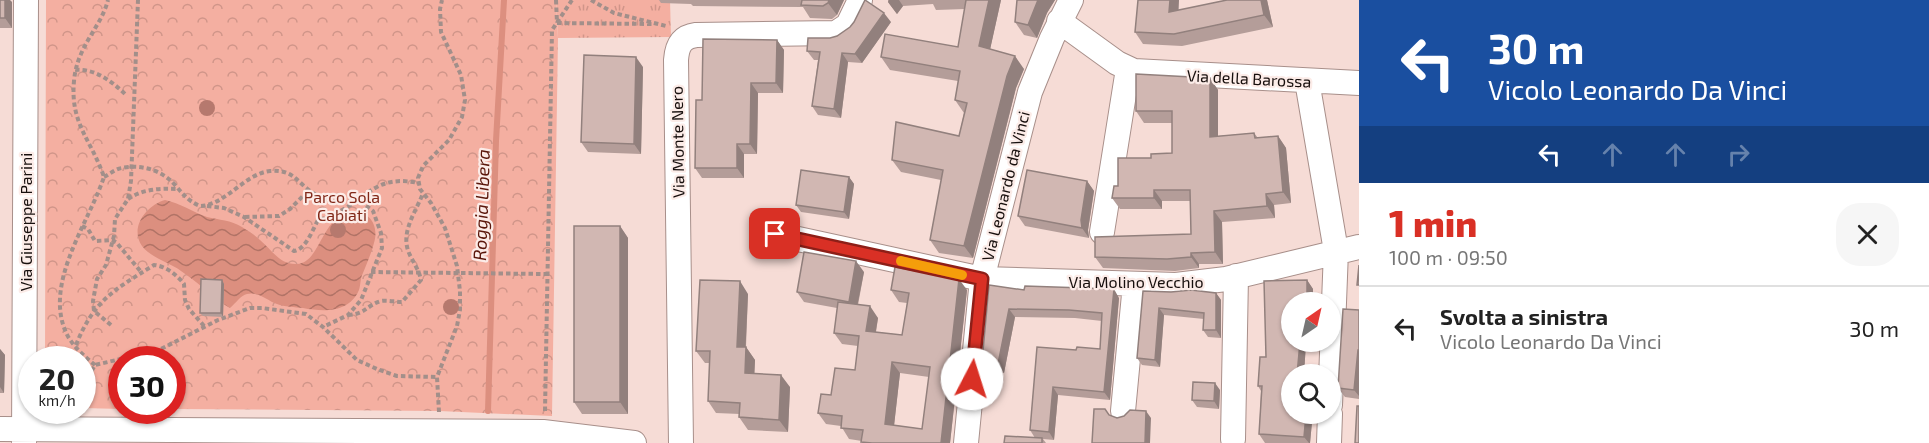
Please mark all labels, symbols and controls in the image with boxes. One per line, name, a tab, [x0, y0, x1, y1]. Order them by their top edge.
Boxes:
text: 30 m	[1488, 22, 1584, 72]
icon: left	[1389, 24, 1467, 102]
street label: Via della Barossa	[1186, 65, 1312, 91]
text: Vicolo Leonardo Da Vinci	[1488, 73, 1787, 105]
street label: Via Monte Nero	[667, 86, 687, 198]
street label: Via Leonardo da Vinci	[977, 109, 1033, 263]
icon: left	[1533, 138, 1566, 171]
icon: ahead	[1596, 138, 1629, 171]
icon: ahead	[1659, 138, 1692, 171]
icon: right	[1722, 138, 1755, 171]
water label: Roggia Libera	[468, 149, 494, 261]
street label: Via Giuseppe Parini	[16, 153, 35, 291]
park label: Parco Sola Cabiati	[304, 187, 380, 224]
text: 1 min	[1389, 201, 1477, 244]
button: close	[1836, 203, 1899, 266]
pin	[749, 208, 800, 259]
icon: arrive	[758, 217, 791, 250]
text: 100 m · 09:50	[1389, 245, 1508, 269]
street label: Via Molino Vecchio	[1068, 272, 1204, 291]
north arrow	[1281, 292, 1341, 352]
map controls	[1281, 292, 1341, 424]
text: Svolta a sinistra	[1440, 303, 1608, 329]
icon: left	[1389, 312, 1422, 345]
text: 30 m	[1849, 315, 1899, 341]
text: Vicolo Leonardo Da Vinci	[1440, 329, 1662, 353]
speed limit sign: 30	[108, 346, 186, 424]
position arrow	[940, 347, 1004, 411]
text: 20	[39, 360, 75, 396]
button: search	[1281, 364, 1341, 424]
text: km/h	[38, 391, 76, 409]

